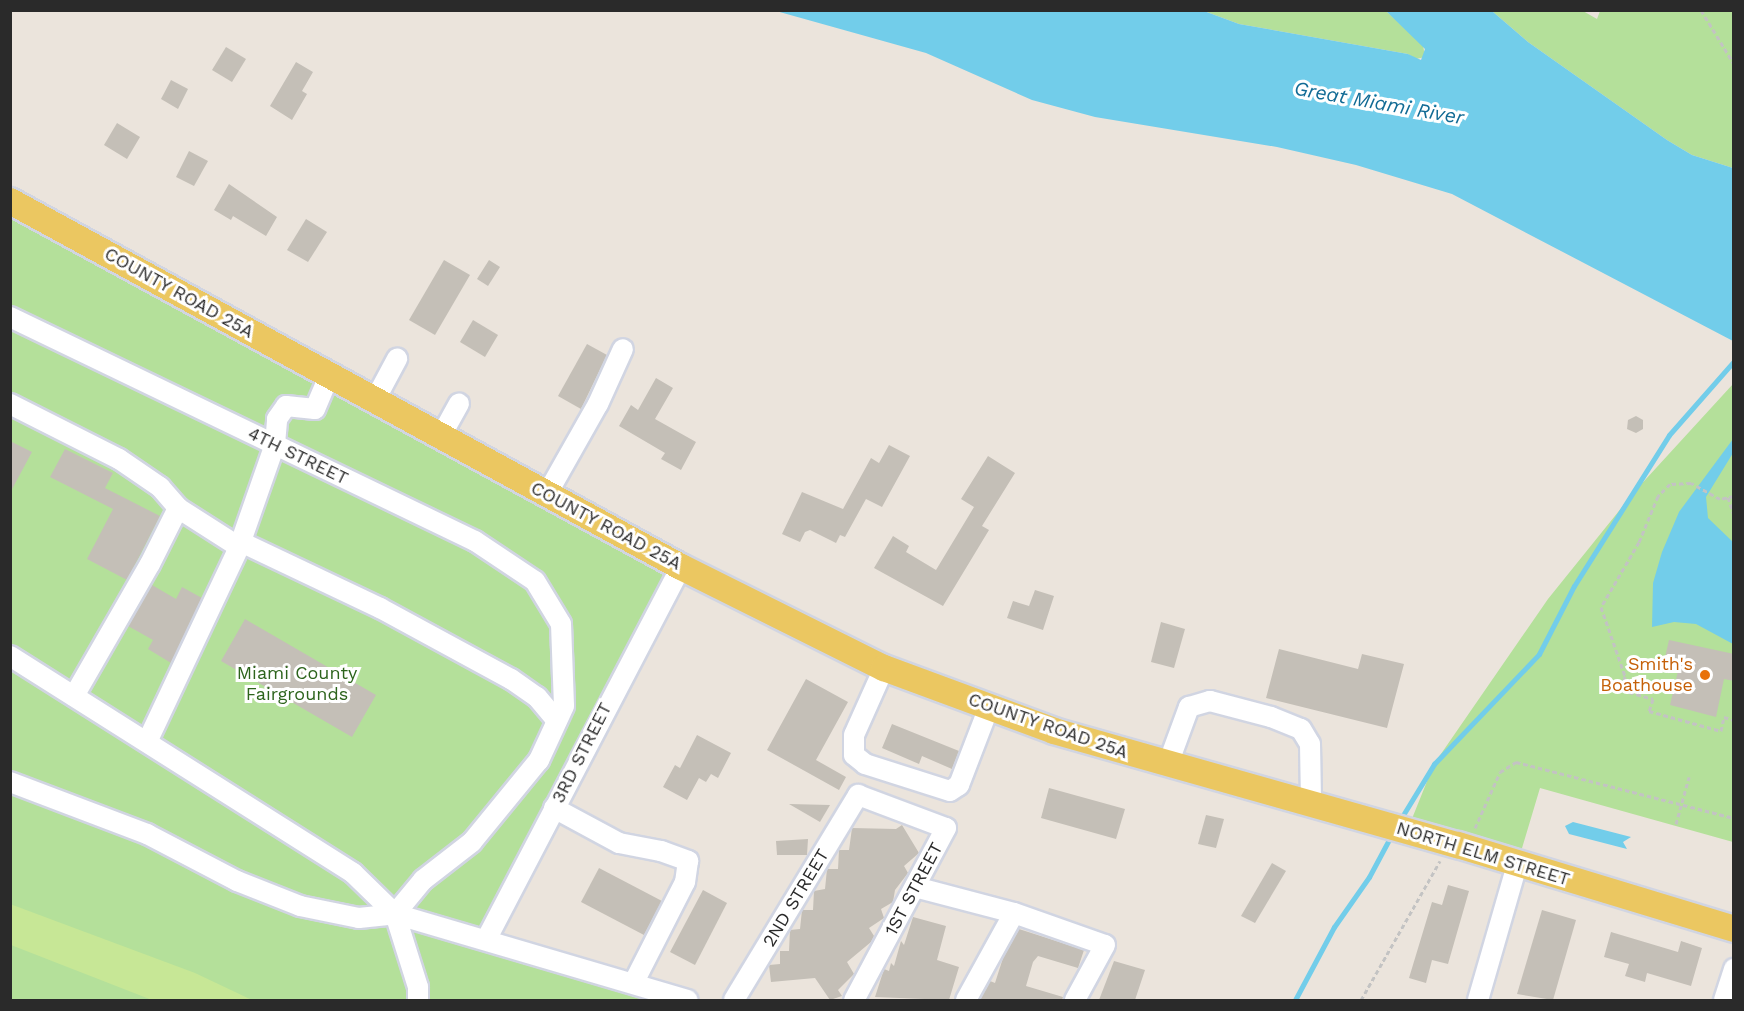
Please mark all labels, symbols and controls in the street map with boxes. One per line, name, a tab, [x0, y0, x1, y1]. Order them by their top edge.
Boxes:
water label: Great Miami River	[1292, 76, 1466, 130]
street label: COUNTY ROAD 25A	[100, 243, 258, 343]
street label: 4TH STREET	[244, 423, 352, 489]
street label: COUNTY ROAD 25A	[527, 477, 685, 575]
place label: Smith's Boathouse	[1600, 654, 1693, 696]
park label: Miami County Fairgrounds	[237, 663, 357, 706]
marker: Smith's Boathouse	[1698, 668, 1712, 682]
street label: COUNTY ROAD 25A	[965, 688, 1131, 764]
street label: 3RD STREET	[548, 699, 616, 807]
street label: NORTH ELM STREET	[1394, 817, 1572, 891]
street label: 1ST STREET	[880, 839, 948, 939]
street label: 2ND STREET	[758, 845, 834, 951]

